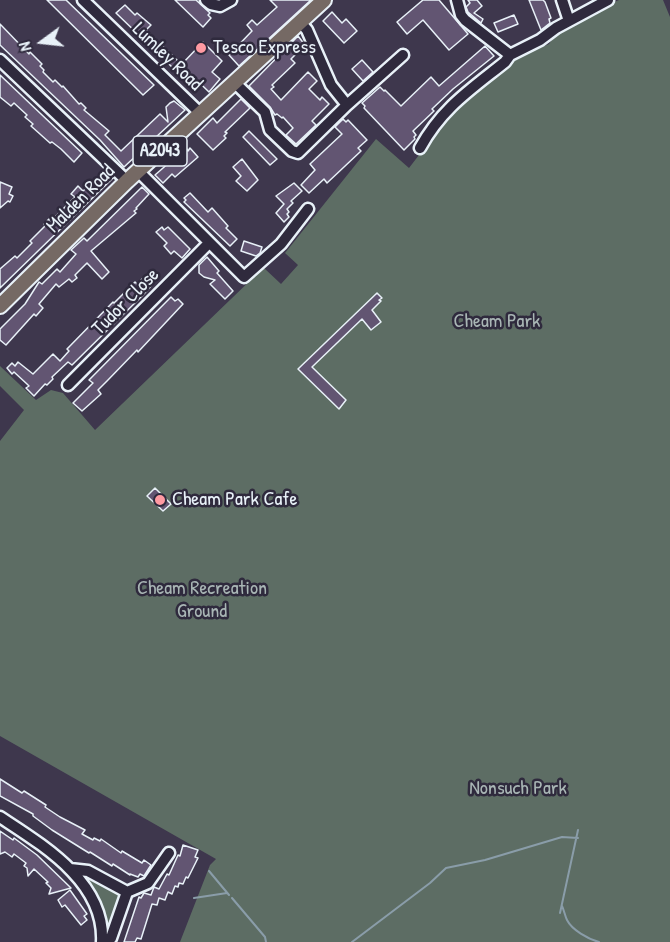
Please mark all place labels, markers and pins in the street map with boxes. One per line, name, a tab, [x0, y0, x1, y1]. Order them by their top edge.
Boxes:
place label: Tesco Express	[213, 36, 316, 60]
marker: Tesco Express	[194, 41, 208, 55]
place label: Cheam Park Cafe	[172, 488, 297, 512]
marker: Cheam Park Cafe	[153, 493, 167, 507]

